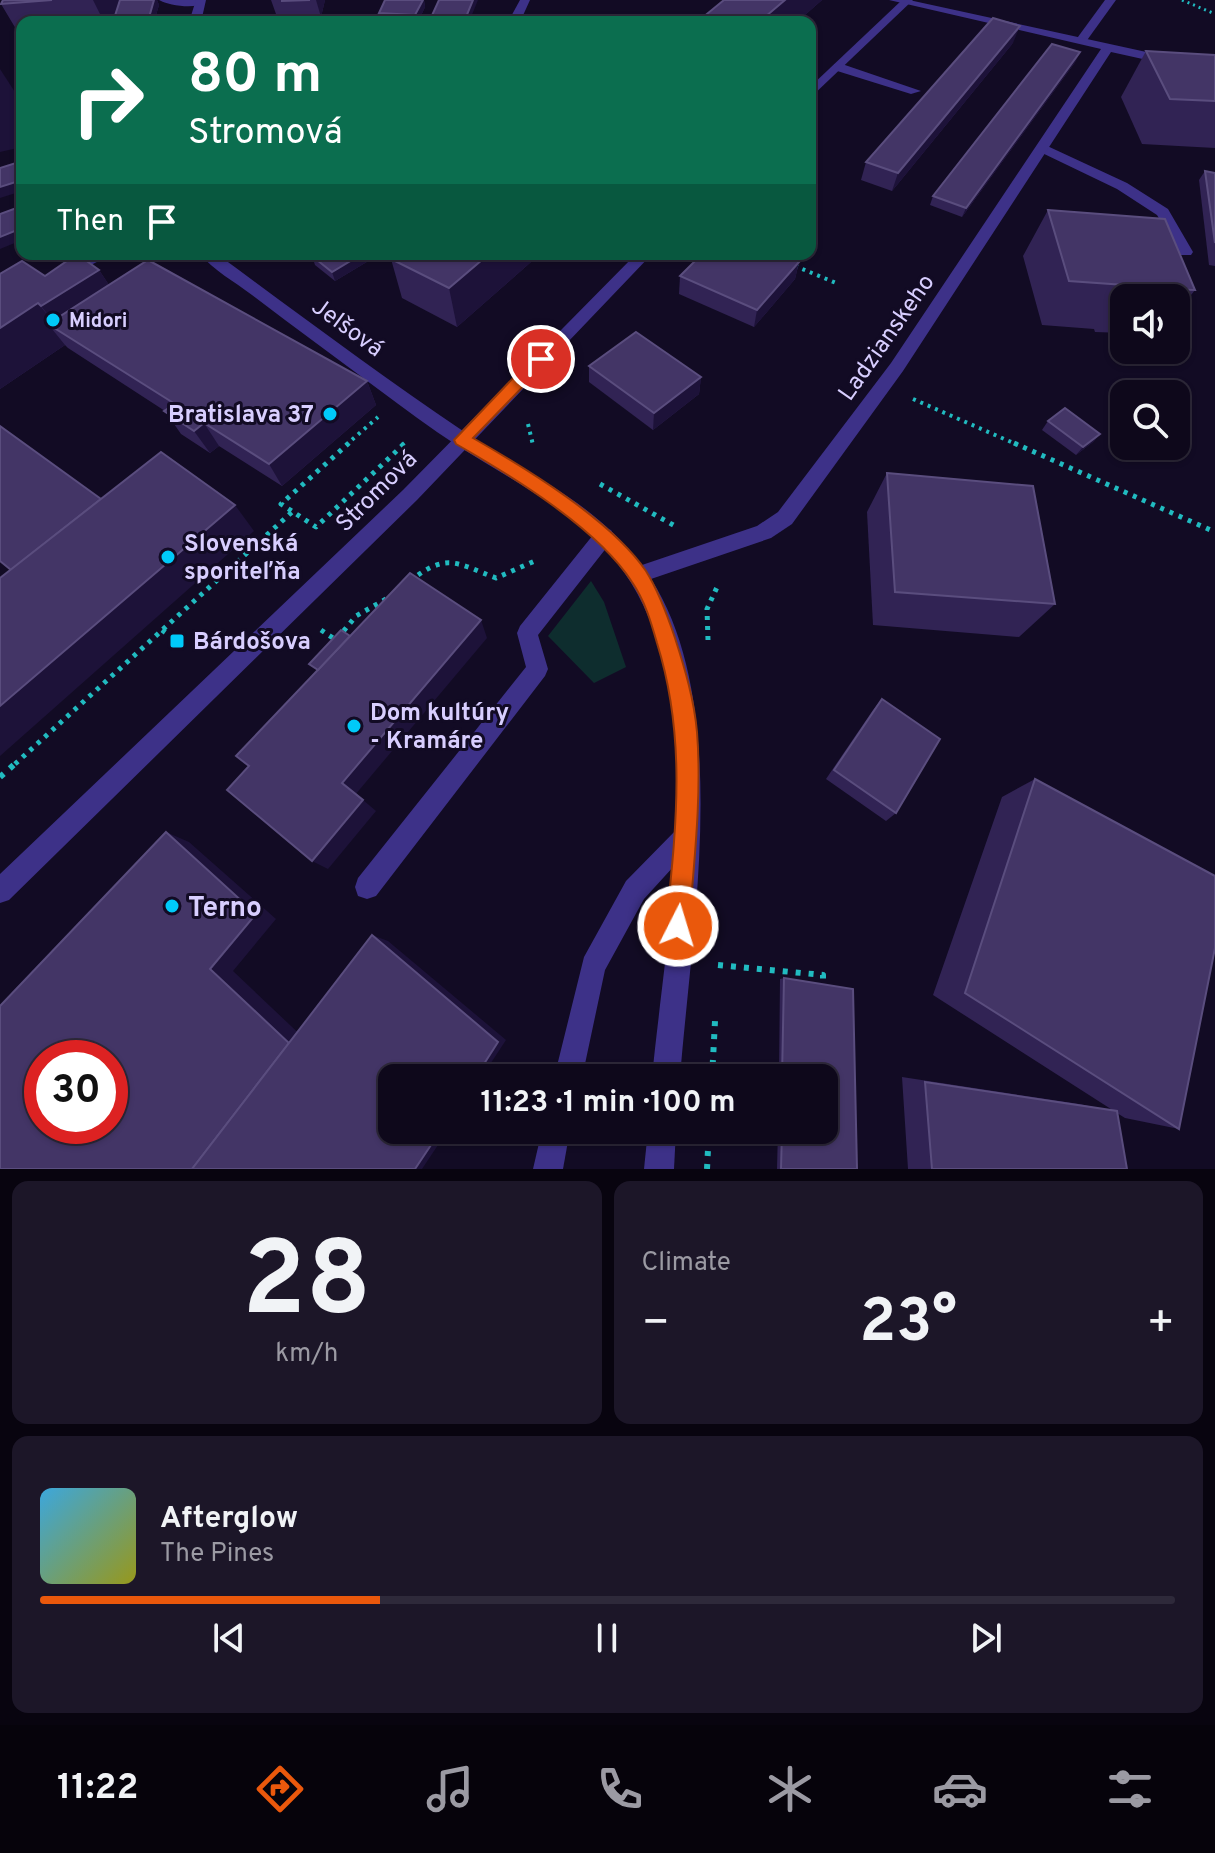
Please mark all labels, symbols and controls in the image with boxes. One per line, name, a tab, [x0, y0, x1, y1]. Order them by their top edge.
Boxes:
text: 80 m	[188, 42, 322, 112]
icon: right	[56, 48, 160, 152]
text: Stromová	[188, 111, 343, 157]
icon: arrive	[140, 200, 184, 244]
text: Then	[56, 204, 124, 241]
street label: Ladzianskeho	[833, 269, 942, 407]
map controls	[1110, 284, 1190, 460]
button: sound	[1110, 284, 1190, 364]
street label: Jelšová	[305, 293, 389, 365]
place label: Midori	[69, 309, 127, 335]
marker: Midori	[44, 311, 62, 329]
pin	[507, 325, 575, 393]
icon: arrive	[519, 337, 563, 381]
button: search	[1110, 380, 1190, 460]
place label: Bratislava 37	[168, 401, 314, 431]
marker: Bratislava 37	[321, 405, 339, 423]
street label: Stromová	[330, 445, 424, 539]
place label: Slovenská sporiteľňa	[184, 530, 301, 588]
marker: Slovenská sporiteľňa	[159, 548, 177, 566]
place label: Bárdošova	[193, 628, 311, 658]
marker: Bárdošova	[168, 632, 186, 650]
place label: Dom kultúry - Kramáre	[370, 699, 509, 757]
marker: Dom kultúry - Kramáre	[345, 717, 363, 735]
position arrow	[636, 884, 720, 968]
place label: Terno	[188, 891, 262, 927]
marker: Terno	[163, 897, 181, 915]
speed limit sign: 30	[24, 1040, 128, 1144]
text: 11:23 · 1 min · 100 m	[481, 1085, 736, 1122]
text: 28	[242, 1220, 371, 1352]
text: Climate	[642, 1247, 731, 1280]
text: 23°	[859, 1287, 957, 1363]
text: −	[642, 1297, 670, 1353]
text: +	[1147, 1297, 1175, 1353]
text: km/h	[275, 1338, 338, 1371]
text: Afterglow	[160, 1501, 298, 1538]
text: The Pines	[160, 1538, 274, 1571]
icon: previous	[207, 1616, 251, 1660]
icon: pause	[585, 1616, 629, 1660]
icon: next	[964, 1616, 1008, 1660]
icon: directions	[252, 1761, 308, 1817]
icon: music	[422, 1761, 478, 1817]
icon: phone	[592, 1761, 648, 1817]
icon: climate	[762, 1761, 818, 1817]
icon: car	[932, 1761, 988, 1817]
icon: filters	[1102, 1761, 1158, 1817]
text: 11:22	[57, 1766, 139, 1812]

